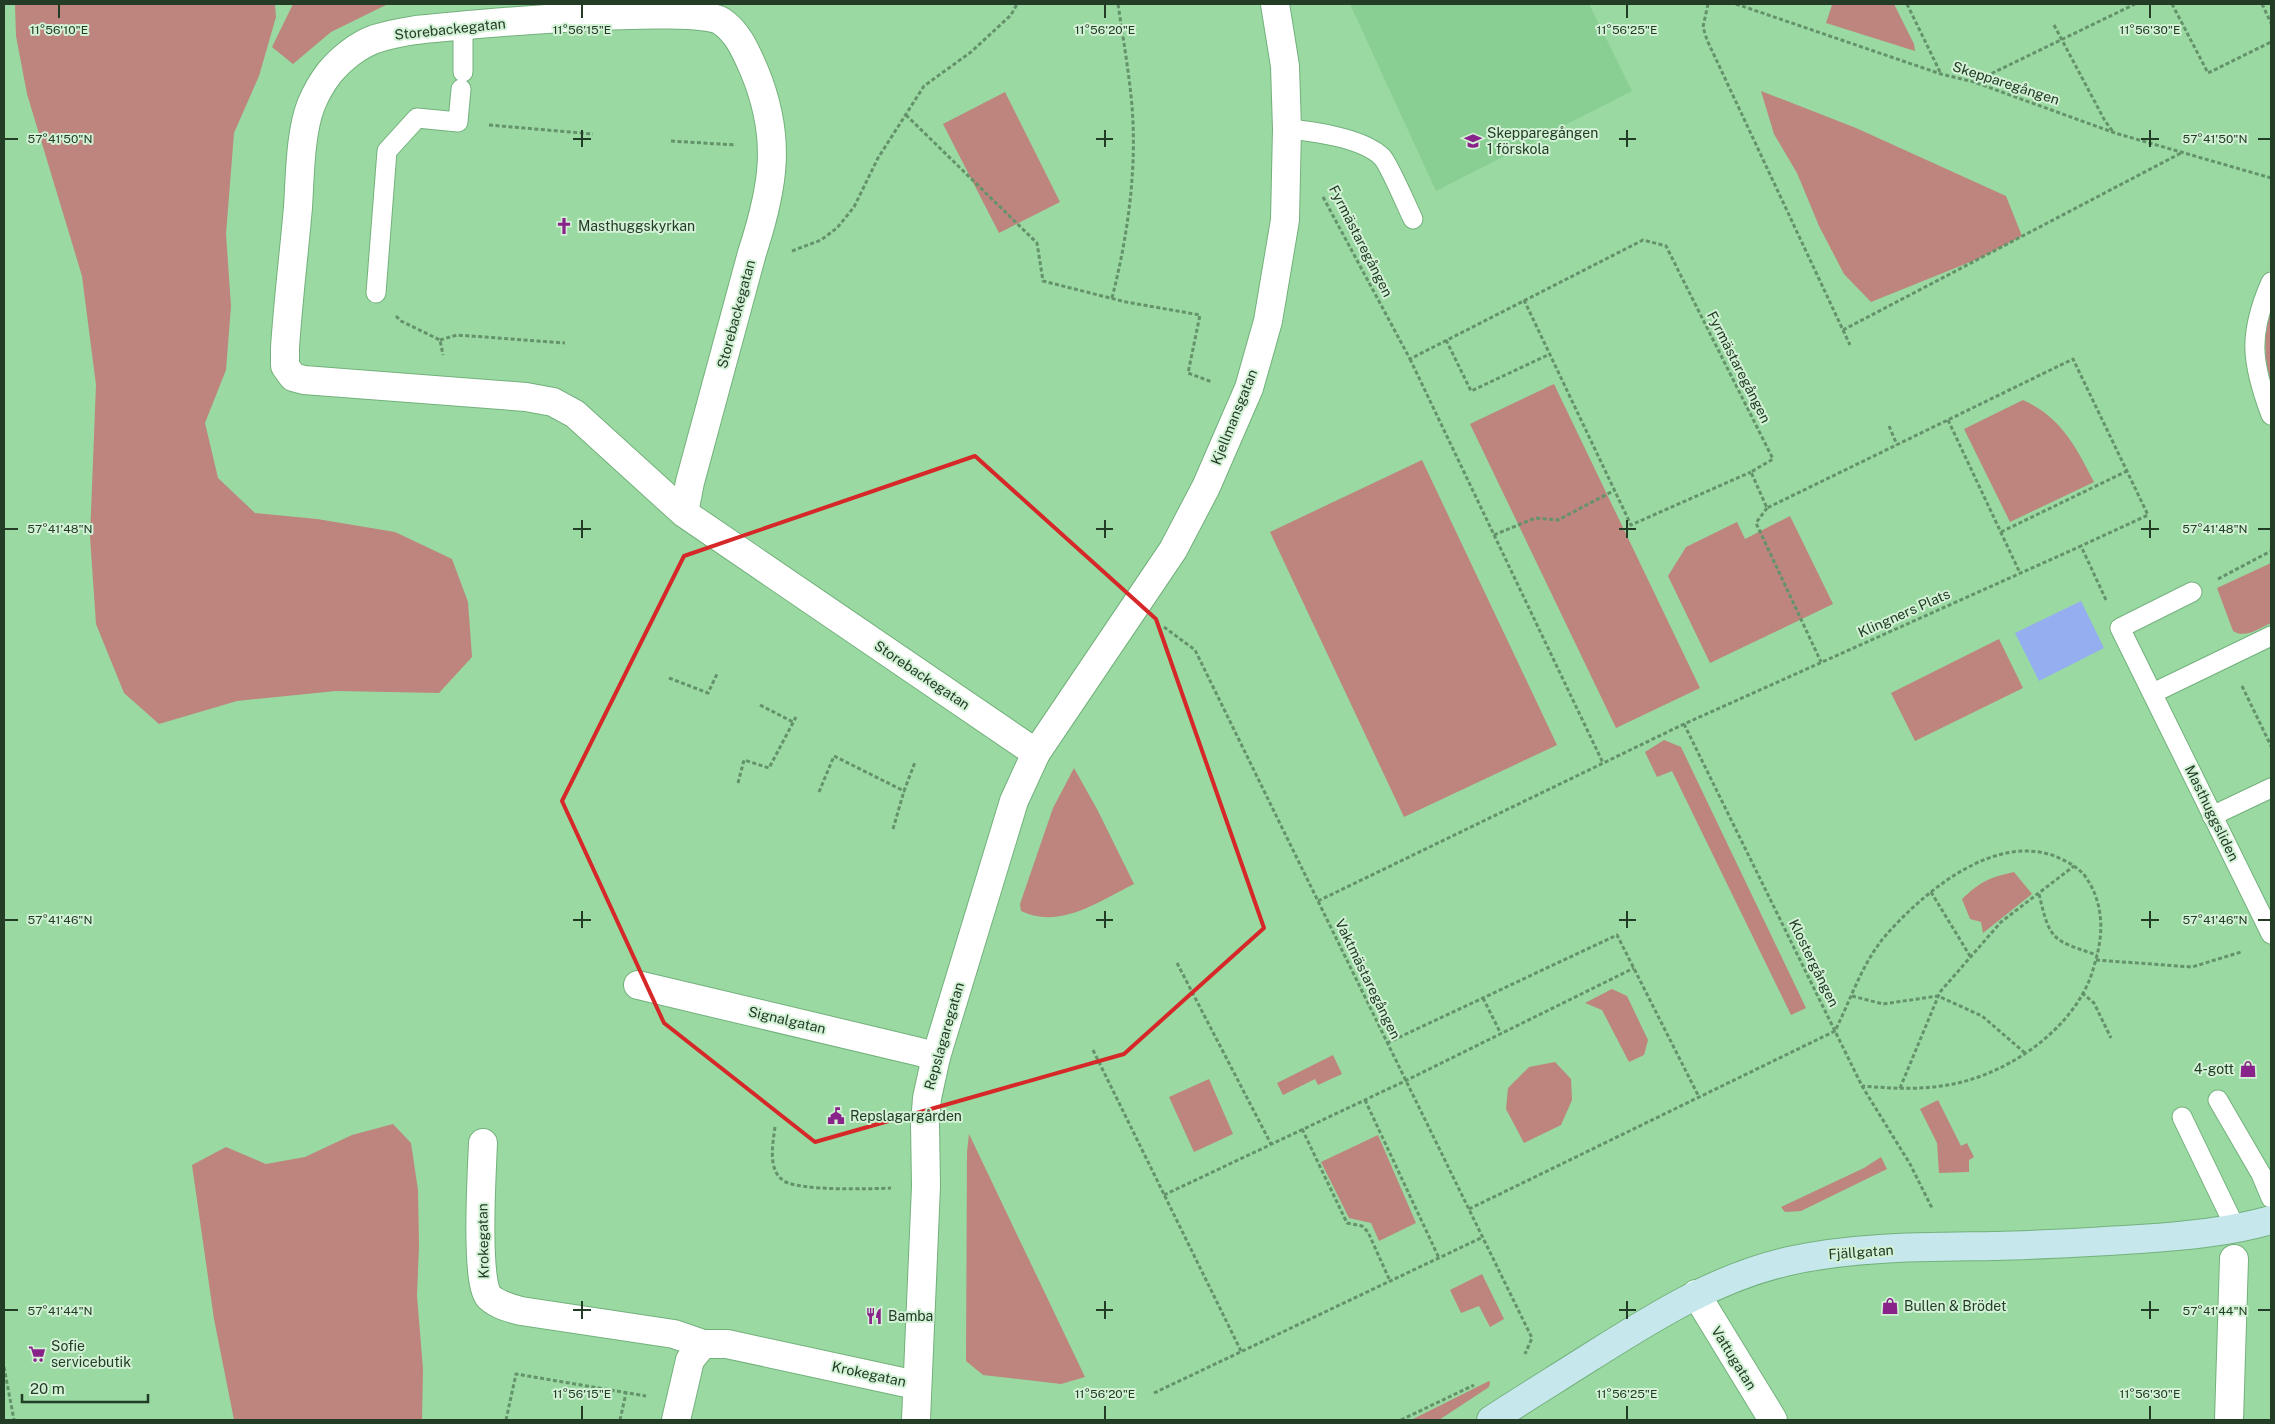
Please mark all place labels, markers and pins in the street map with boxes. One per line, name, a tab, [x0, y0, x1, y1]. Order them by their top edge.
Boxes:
place label: Skepparegången 1 förskola	[1487, 125, 1598, 157]
school or university icon: Skepparegången 1 förskola	[1463, 131, 1483, 151]
church icon: Masthuggskyrkan	[554, 216, 574, 236]
place label: Masthuggskyrkan	[578, 218, 695, 234]
shop icon: 4-gott	[2238, 1059, 2258, 1079]
place label: 4-gott	[2194, 1061, 2234, 1077]
public building icon: Repslagargården	[826, 1106, 846, 1126]
place label: Repslagargården	[850, 1108, 962, 1124]
shop icon: Bullen & Brödet	[1880, 1296, 1900, 1316]
place label: Bullen & Brödet	[1904, 1298, 2006, 1314]
restaurant icon: Bamba	[864, 1306, 884, 1326]
place label: Bamba	[888, 1308, 933, 1324]
place label: Sofie servicebutik	[51, 1338, 131, 1370]
supermarket icon: Sofie servicebutik	[27, 1344, 47, 1364]

